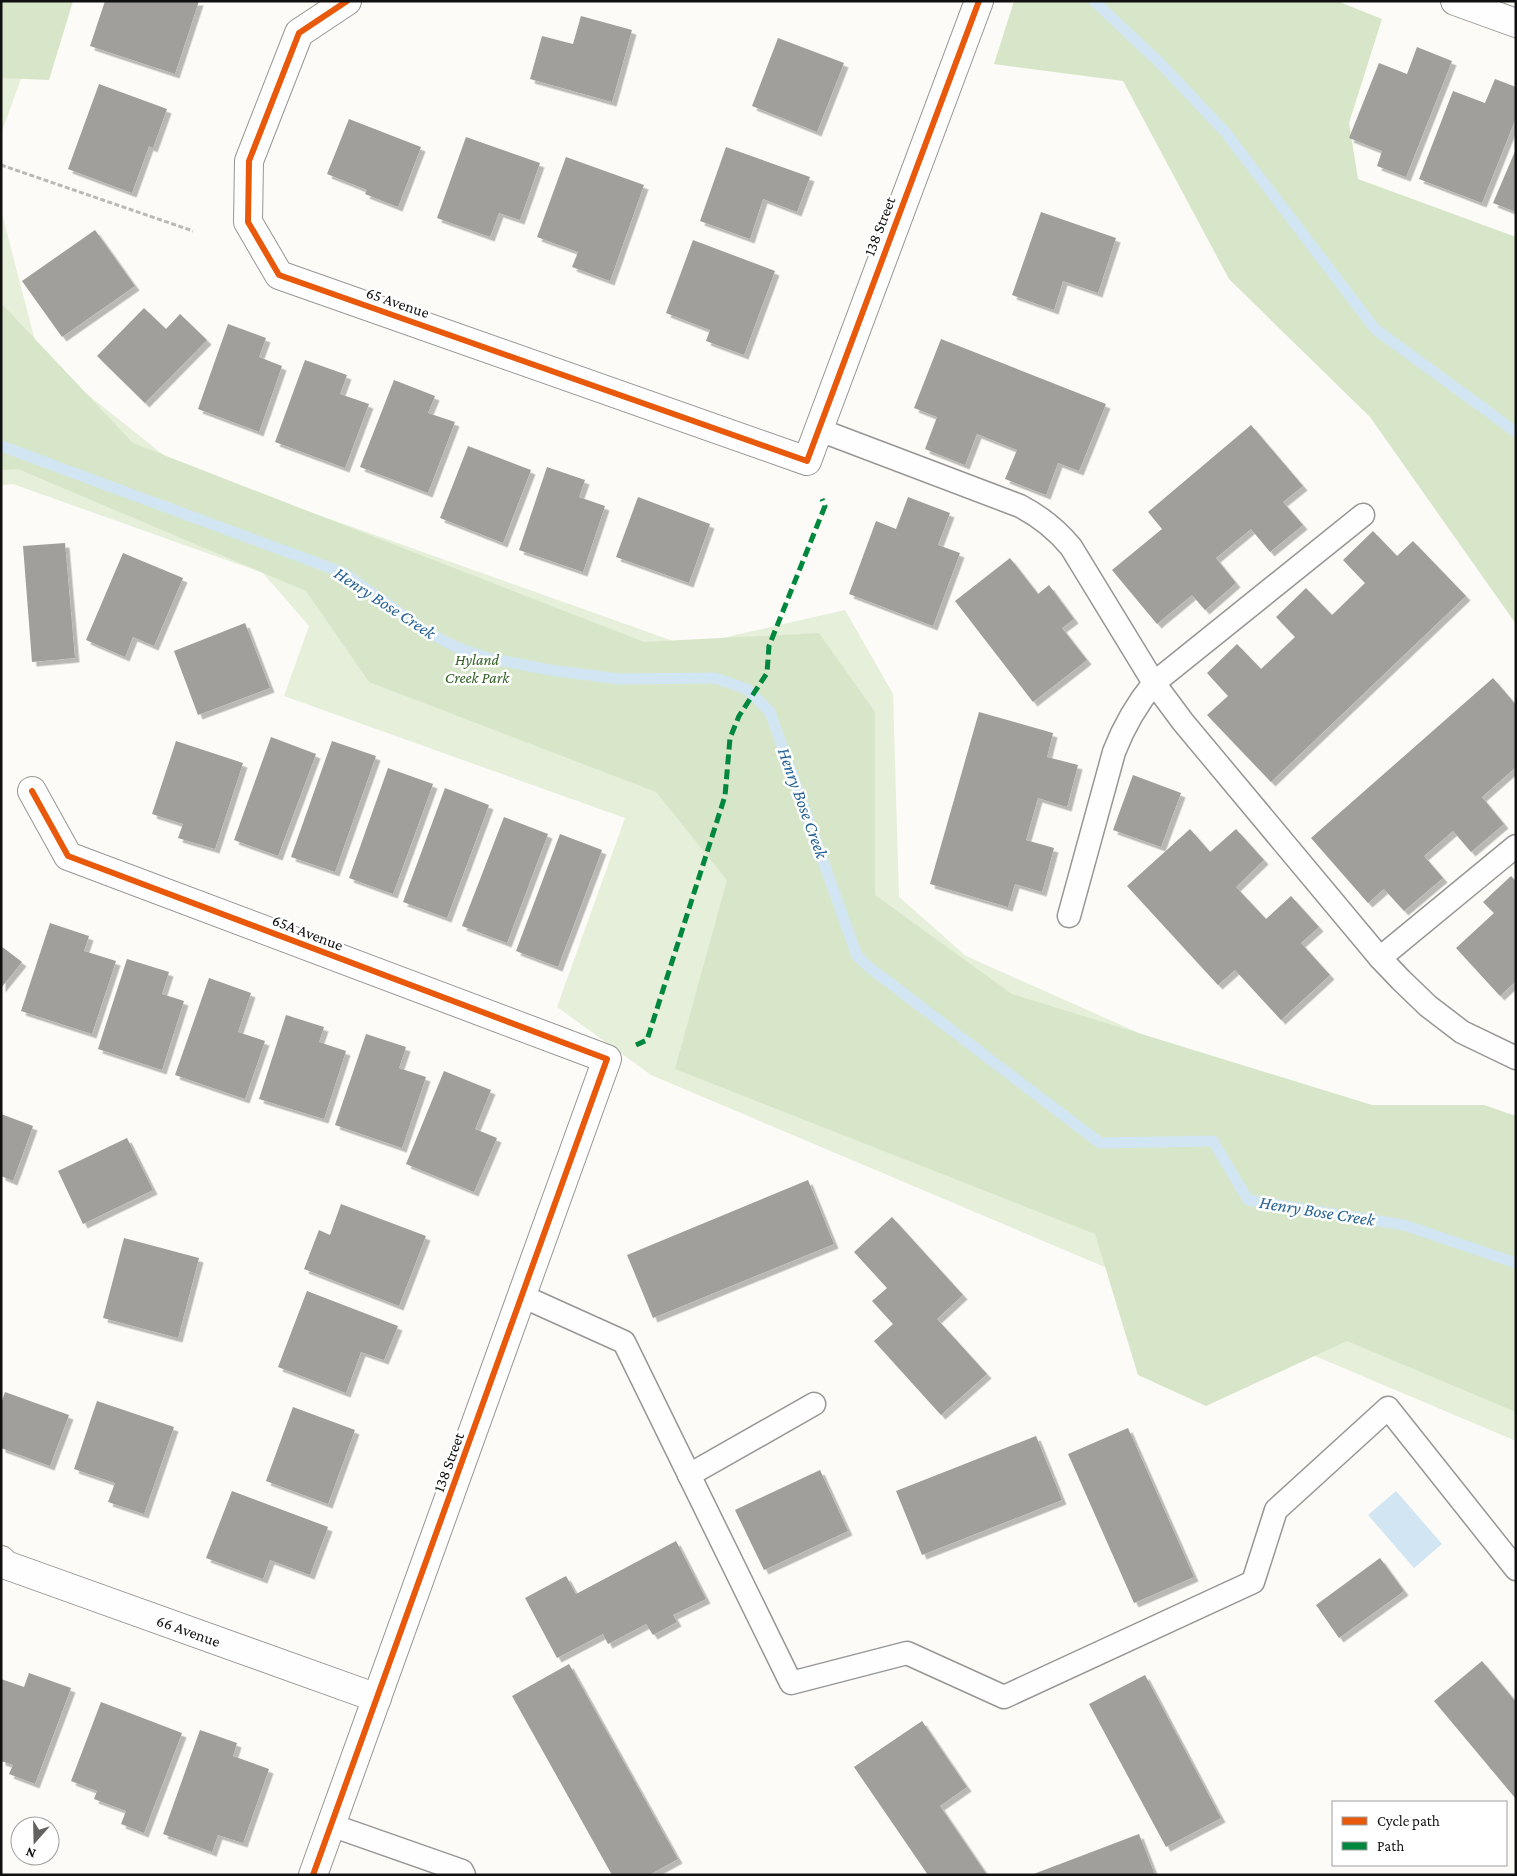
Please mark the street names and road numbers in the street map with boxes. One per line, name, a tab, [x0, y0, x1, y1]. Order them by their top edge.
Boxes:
street label: 138 Street	[860, 194, 899, 258]
street label: 65 Avenue	[364, 284, 432, 321]
street label: 65A Avenue	[270, 911, 346, 954]
street label: 138 Street	[430, 1429, 467, 1494]
street label: 66 Avenue	[154, 1612, 222, 1650]

